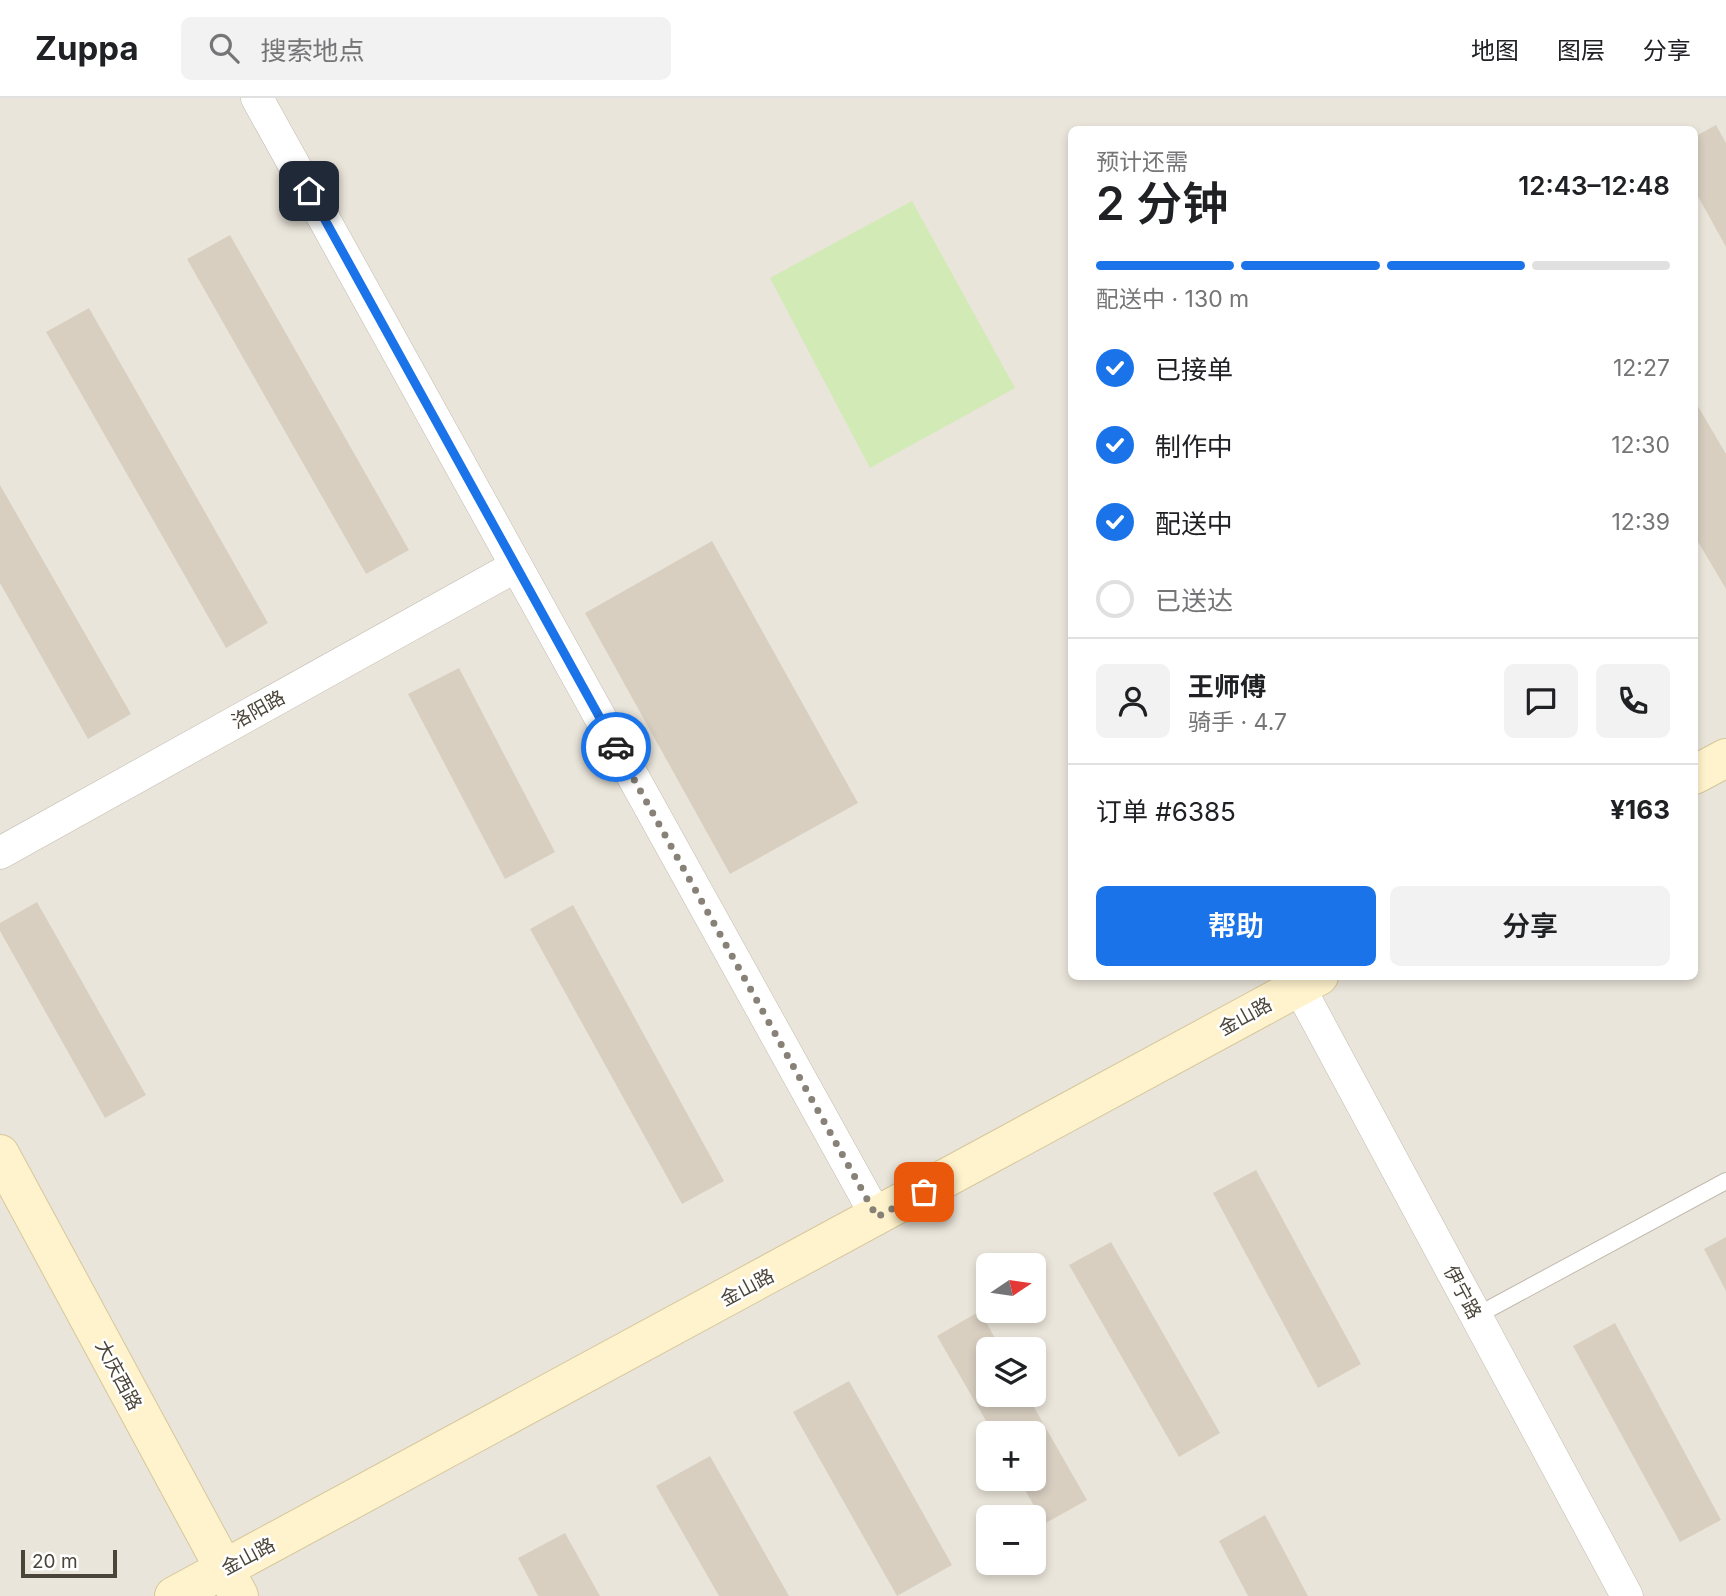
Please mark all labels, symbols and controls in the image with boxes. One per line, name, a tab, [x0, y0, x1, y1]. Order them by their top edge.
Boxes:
search box	[181, 17, 671, 80]
text: Zuppa	[35, 28, 139, 68]
icon: search	[205, 29, 243, 67]
text: 搜索地点	[261, 35, 365, 66]
text: 地图	[1471, 36, 1519, 65]
text: 图层	[1557, 36, 1605, 65]
text: 分享	[1643, 36, 1691, 65]
text: 预计还需	[1096, 148, 1188, 176]
pin	[279, 161, 339, 221]
text: 12:43–12:48	[1518, 170, 1670, 201]
icon: home	[290, 172, 328, 210]
text: 2 分钟	[1096, 175, 1228, 231]
text: 配送中 · 130 m	[1096, 285, 1249, 313]
icon: check	[1096, 349, 1134, 387]
text: 已接单	[1155, 354, 1233, 385]
text: 12:27	[1613, 354, 1670, 382]
icon: check	[1096, 426, 1134, 464]
text: 制作中	[1155, 431, 1233, 462]
text: 12:30	[1611, 431, 1670, 459]
icon: check	[1096, 503, 1134, 541]
text: 配送中	[1155, 508, 1233, 539]
text: 12:39	[1612, 508, 1670, 536]
text: 已送达	[1155, 585, 1233, 616]
button: person	[1096, 664, 1170, 738]
button: chat	[1504, 664, 1578, 738]
button: phone	[1596, 664, 1670, 738]
text: 王师傅	[1188, 671, 1266, 702]
street label: 洛阳路	[228, 686, 289, 733]
text: 骑手 · 4.7	[1188, 708, 1287, 736]
courier	[581, 712, 651, 782]
icon: car	[597, 728, 635, 766]
text: ¥163	[1610, 794, 1670, 825]
text: 订单 #6385	[1096, 796, 1236, 827]
button: 帮助	[1096, 886, 1376, 966]
button: 分享	[1390, 886, 1670, 966]
street label: 金山路	[1215, 993, 1276, 1040]
pin	[894, 1162, 954, 1222]
icon: bag	[905, 1173, 943, 1211]
north arrow	[976, 1253, 1046, 1323]
map controls	[976, 1253, 1046, 1575]
street label: 伊宁路	[1439, 1262, 1486, 1323]
street label: 金山路	[717, 1264, 778, 1311]
street label: 大庆西路	[91, 1336, 147, 1414]
button: layers	[976, 1337, 1046, 1407]
button: +	[976, 1421, 1046, 1491]
button: −	[976, 1505, 1046, 1575]
street label: 金山路	[218, 1533, 279, 1580]
scale bar	[21, 1547, 117, 1579]
text: 20 m	[32, 1550, 78, 1573]

